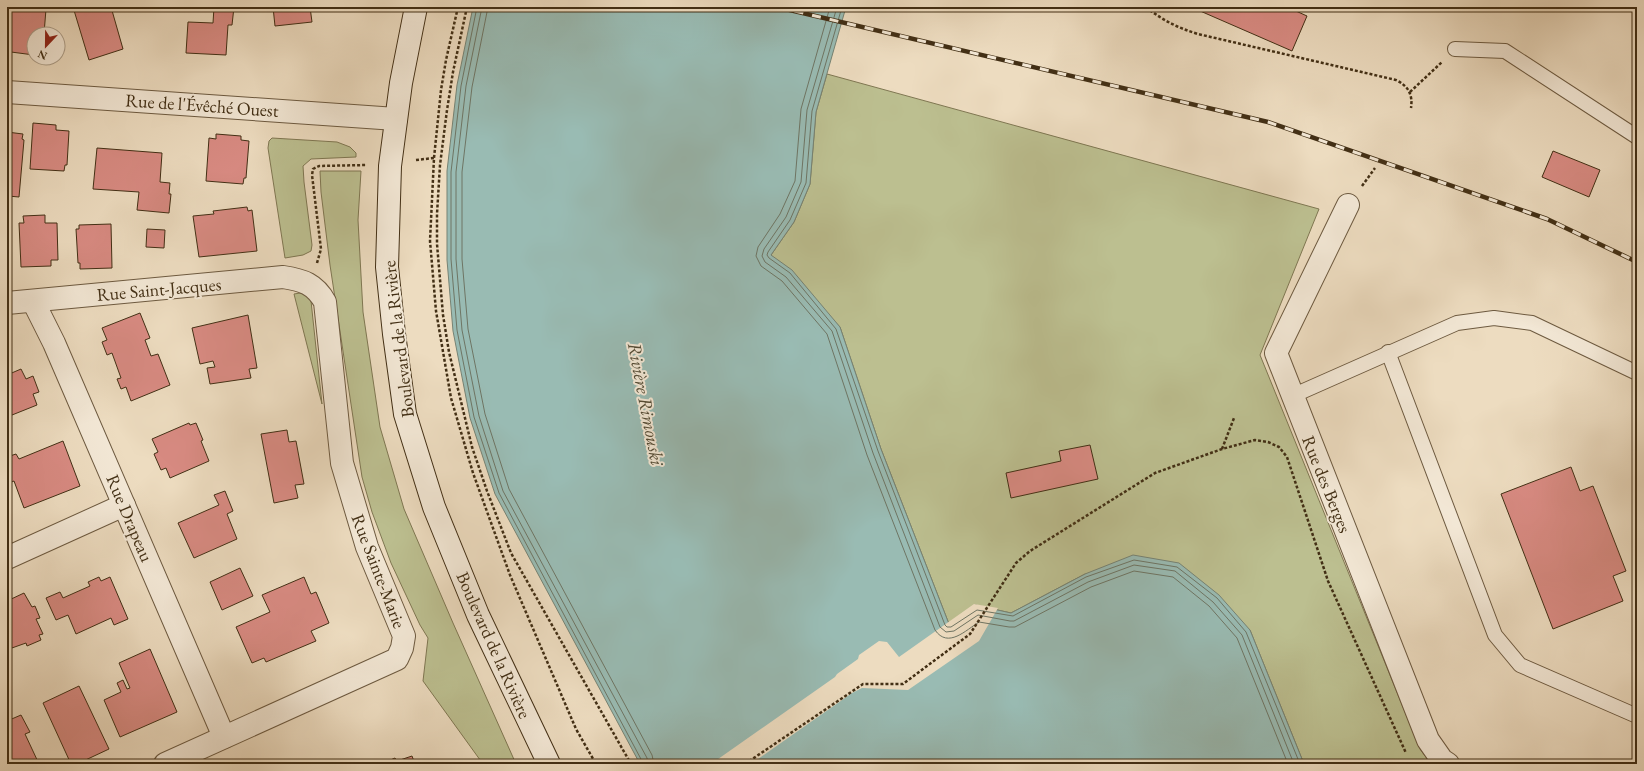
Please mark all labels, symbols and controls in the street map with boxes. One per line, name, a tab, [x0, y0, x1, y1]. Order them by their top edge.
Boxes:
north arrow	[26, 26, 66, 66]
text: N	[35, 47, 49, 63]
street label: Rue de l'Évêché Ouest	[125, 88, 280, 122]
street label: Boulevard de la Rivière	[377, 259, 419, 419]
street label: Rue Saint-Jacques	[96, 272, 222, 306]
water label: Rivière Rimouski	[622, 340, 670, 469]
street label: Rue des Berges	[1297, 432, 1357, 536]
street label: Rue Drapeau	[101, 471, 159, 566]
street label: Rue Sainte-Marie	[347, 511, 411, 631]
street label: Boulevard de la Rivière	[451, 568, 537, 722]

